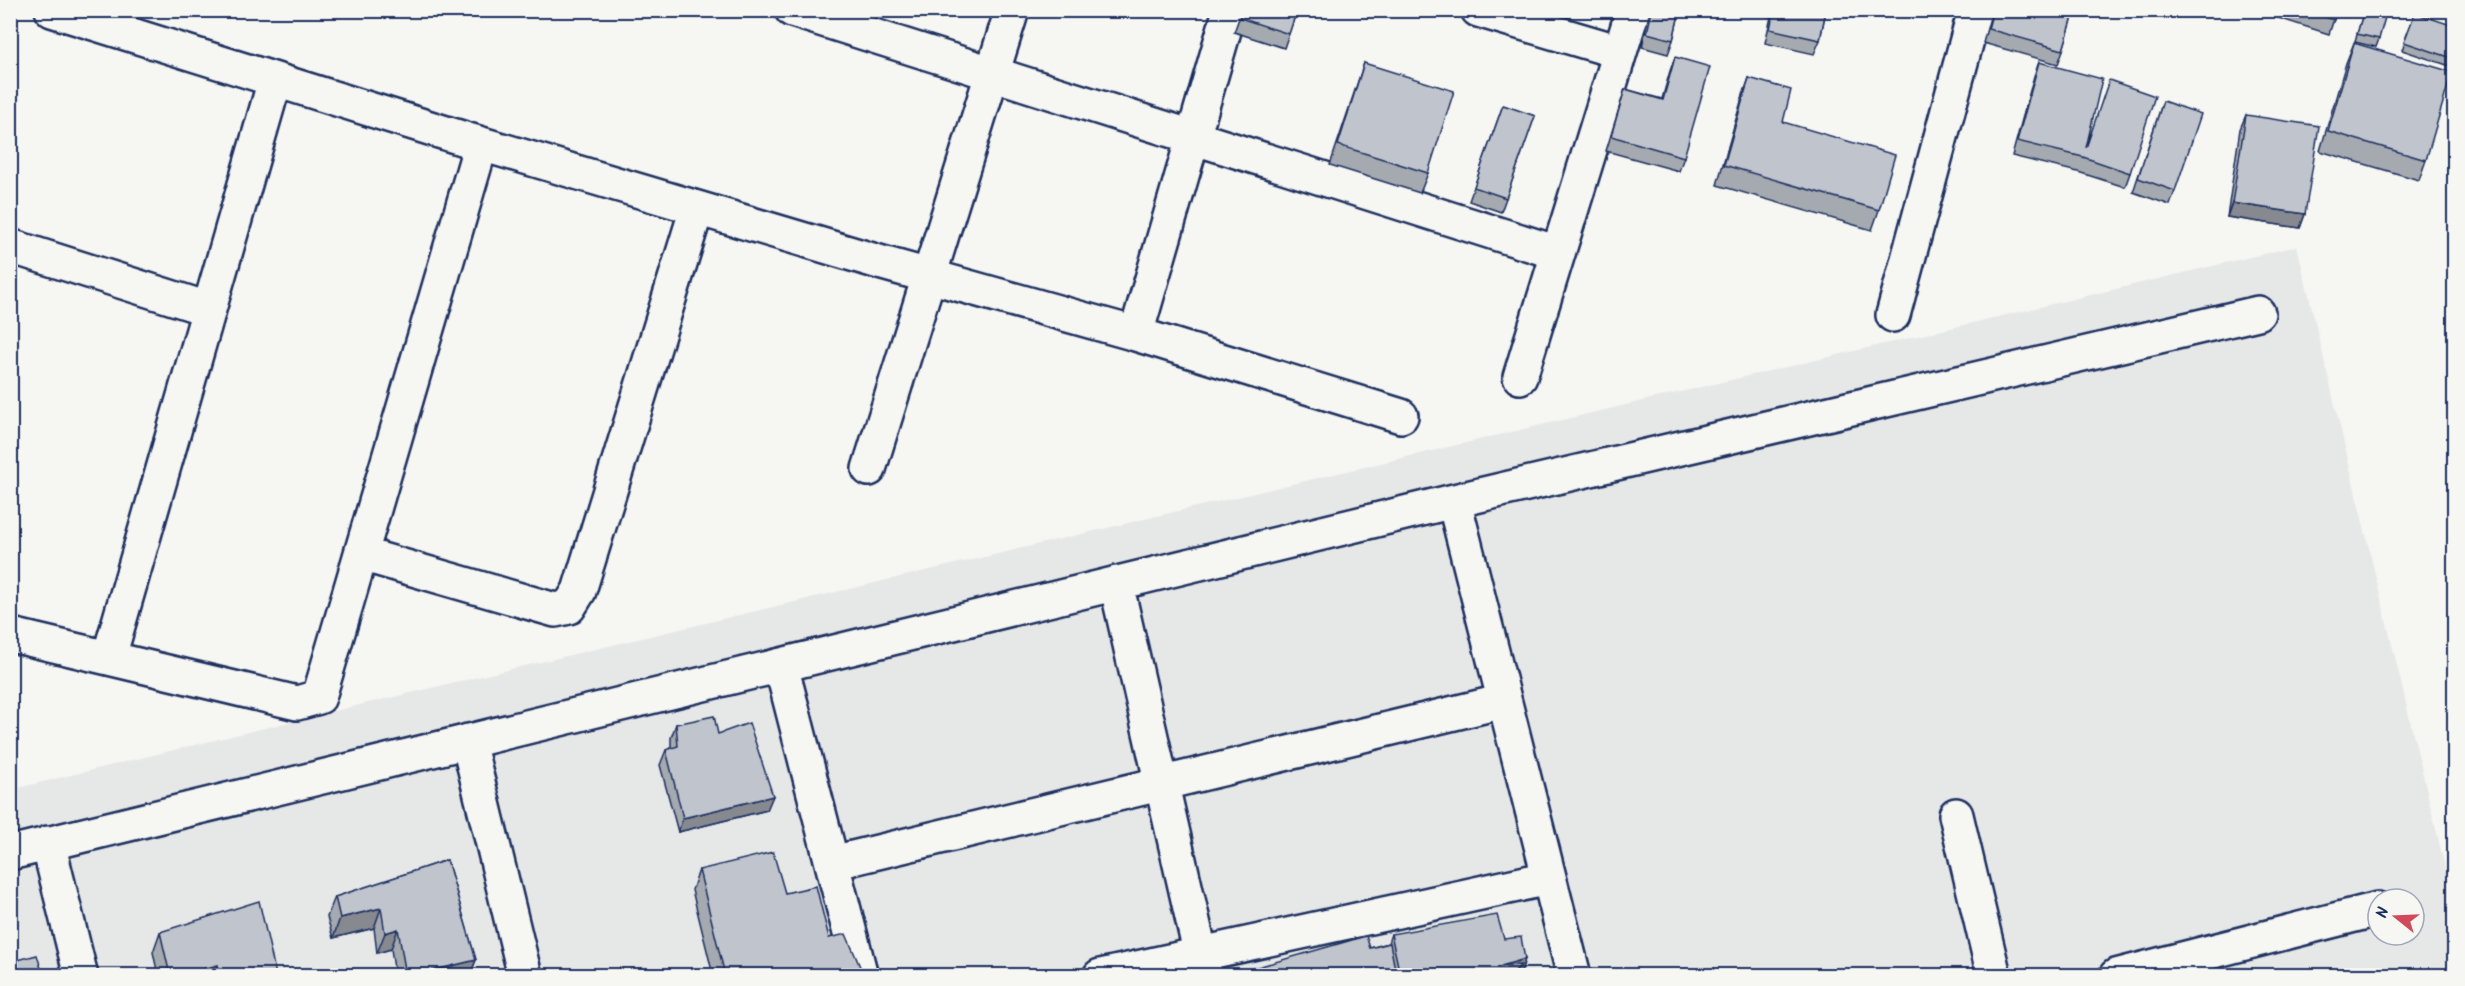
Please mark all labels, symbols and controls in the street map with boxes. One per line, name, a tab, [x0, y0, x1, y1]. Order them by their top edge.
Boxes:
north arrow	[2366, 887, 2426, 947]
text: N	[2370, 904, 2397, 921]

